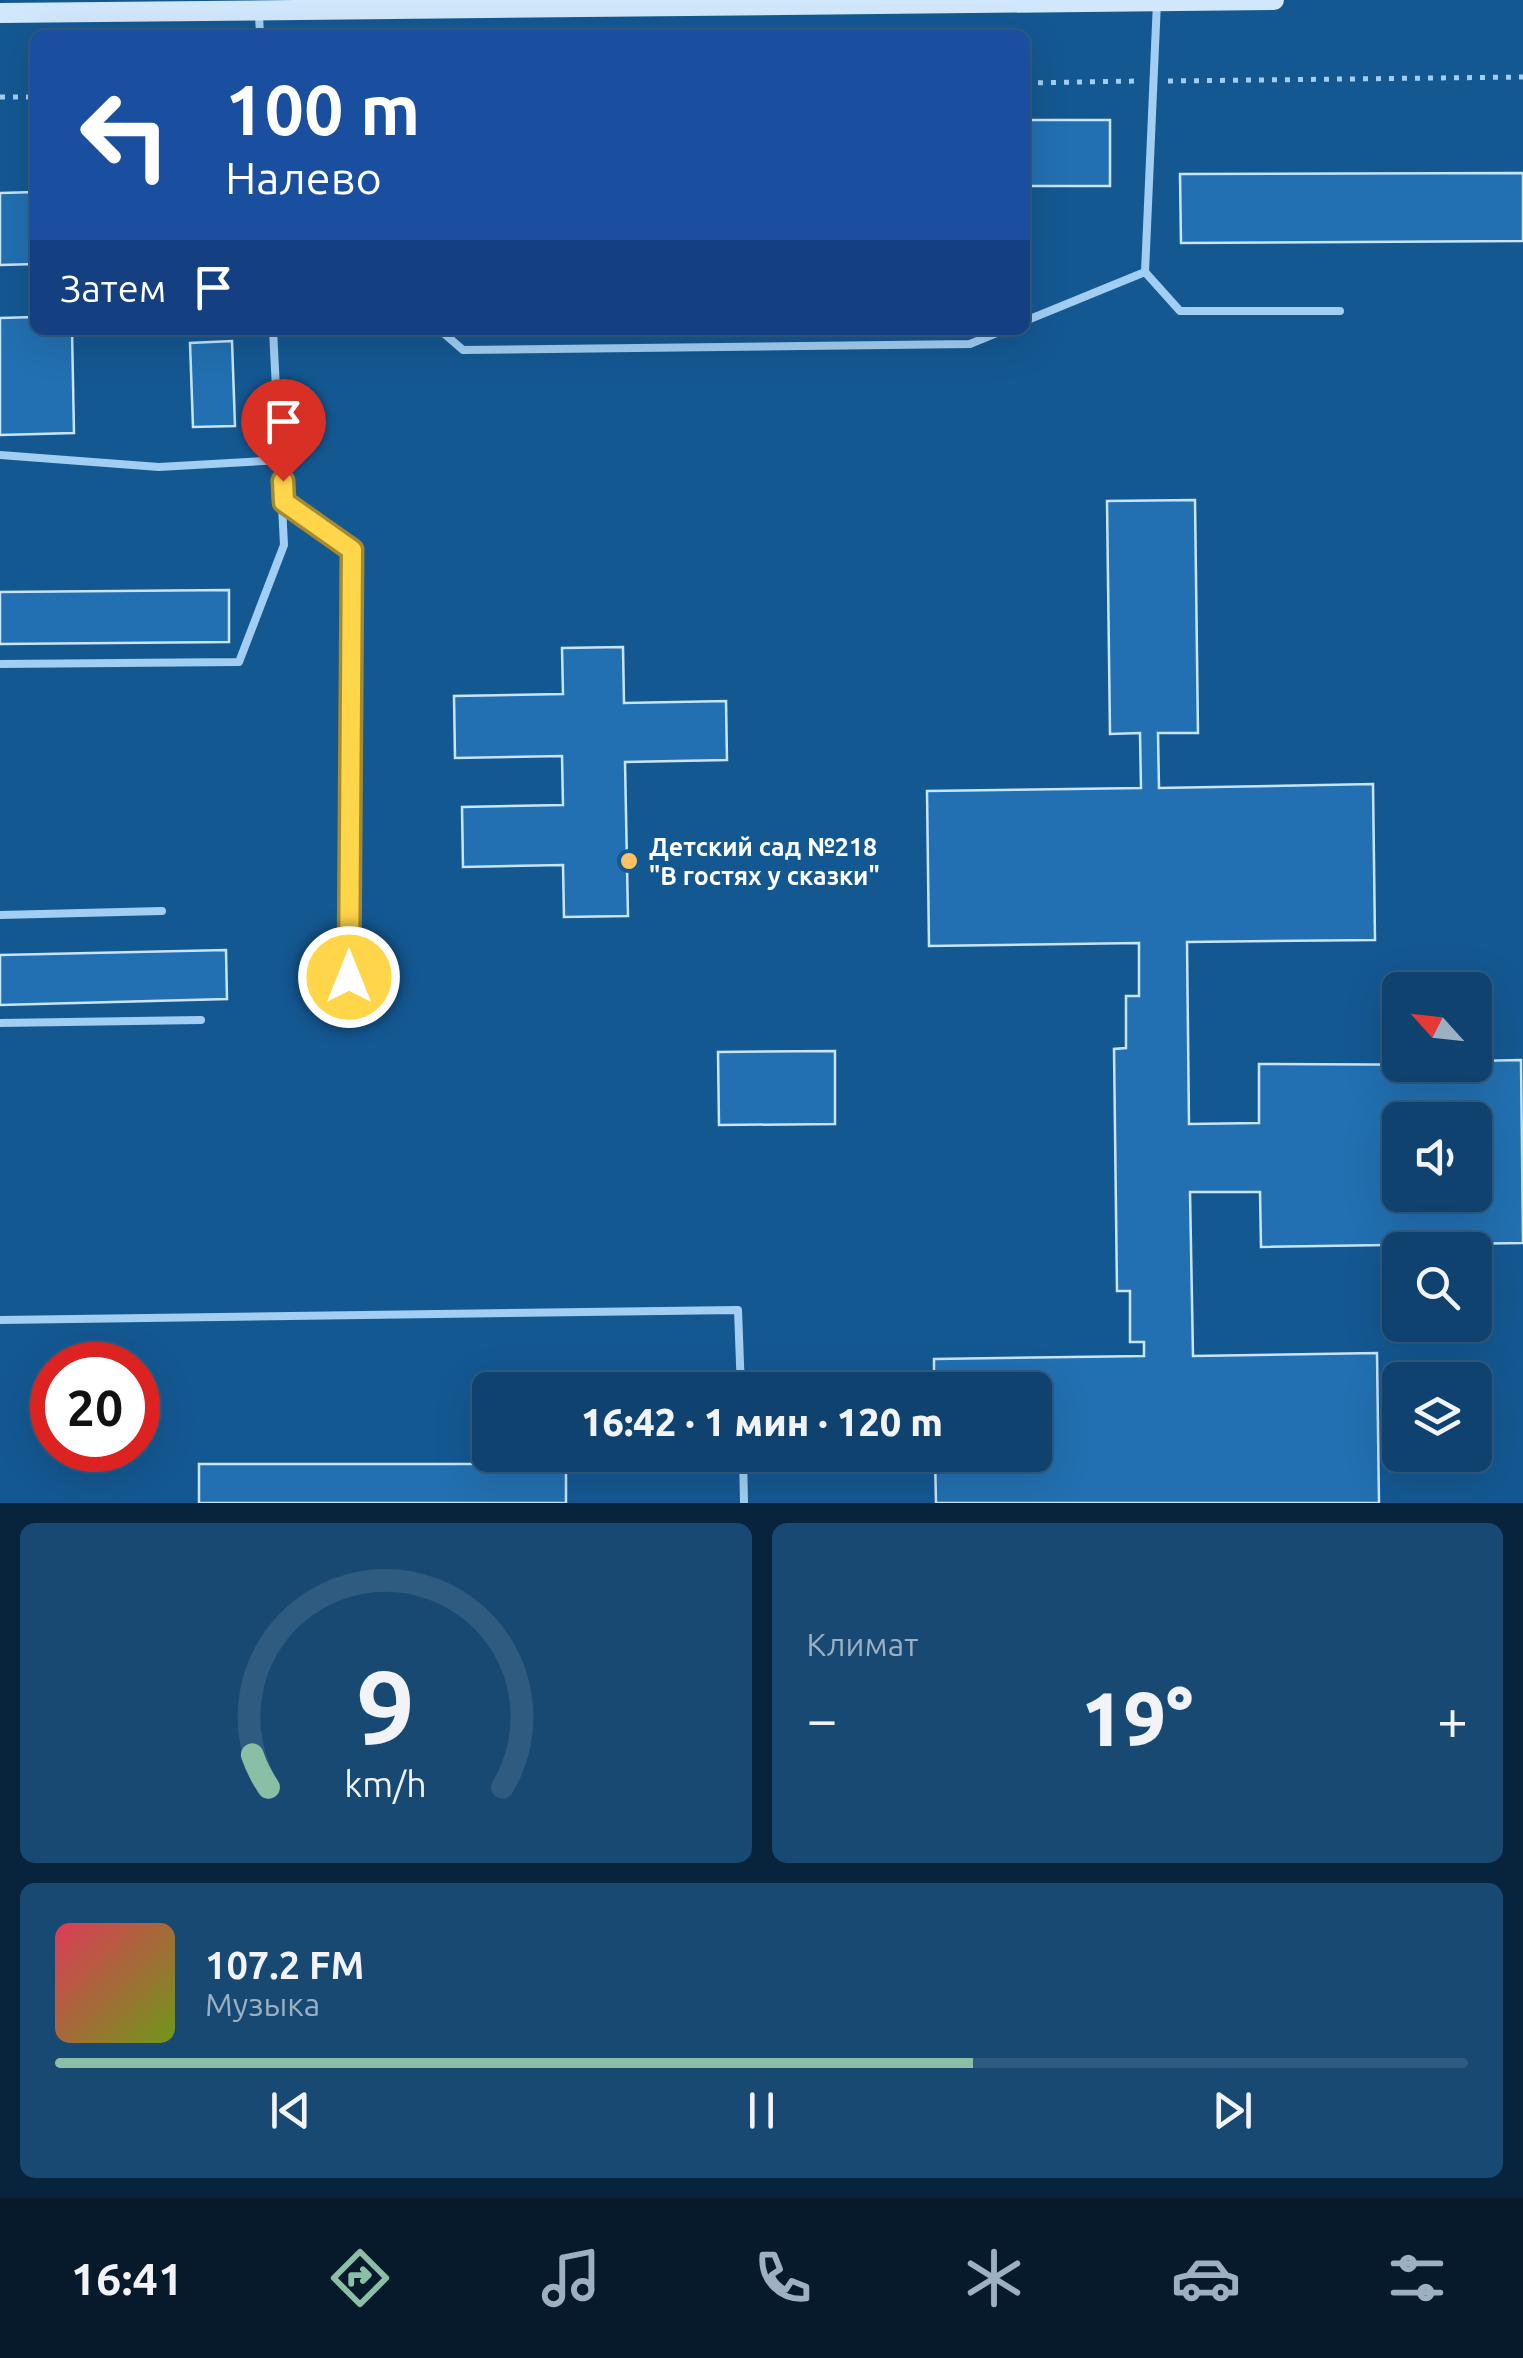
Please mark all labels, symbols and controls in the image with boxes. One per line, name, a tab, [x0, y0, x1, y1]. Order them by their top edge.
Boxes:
icon: left	[60, 70, 190, 200]
text: 100 m	[225, 70, 420, 148]
text: Налево	[225, 152, 382, 203]
icon: arrive	[186, 260, 241, 315]
text: Затем	[60, 267, 166, 309]
pin	[241, 379, 326, 482]
icon: arrive	[256, 394, 311, 449]
place label: Детский сад №218 "В гостях у сказки"	[649, 833, 880, 890]
marker: Детский сад №218 "В гостях у сказки"	[618, 850, 640, 872]
position arrow	[297, 925, 401, 1029]
north arrow	[1382, 972, 1492, 1082]
map controls	[1382, 972, 1492, 1472]
button: sound	[1382, 1102, 1492, 1212]
button: search	[1382, 1232, 1492, 1342]
speed limit sign: 20	[30, 1342, 160, 1472]
button: layers	[1382, 1362, 1492, 1472]
text: 16:42 · 1 мин · 120 m	[581, 1401, 943, 1443]
text: Климат	[807, 1626, 918, 1662]
text: 9	[356, 1648, 415, 1765]
text: 19°	[1081, 1676, 1193, 1760]
text: −	[807, 1688, 838, 1749]
text: +	[1437, 1688, 1468, 1749]
text: km/h	[344, 1764, 427, 1804]
text: 107.2 FM	[205, 1944, 364, 1986]
text: Музыка	[205, 1986, 320, 2022]
icon: previous	[263, 2083, 318, 2138]
icon: pause	[734, 2083, 789, 2138]
icon: next	[1205, 2083, 1260, 2138]
icon: directions	[325, 2243, 395, 2313]
icon: music	[536, 2243, 606, 2313]
icon: phone	[748, 2243, 818, 2313]
icon: climate	[959, 2243, 1029, 2313]
icon: car	[1171, 2243, 1241, 2313]
icon: filters	[1382, 2243, 1452, 2313]
text: 16:41	[71, 2253, 183, 2304]

